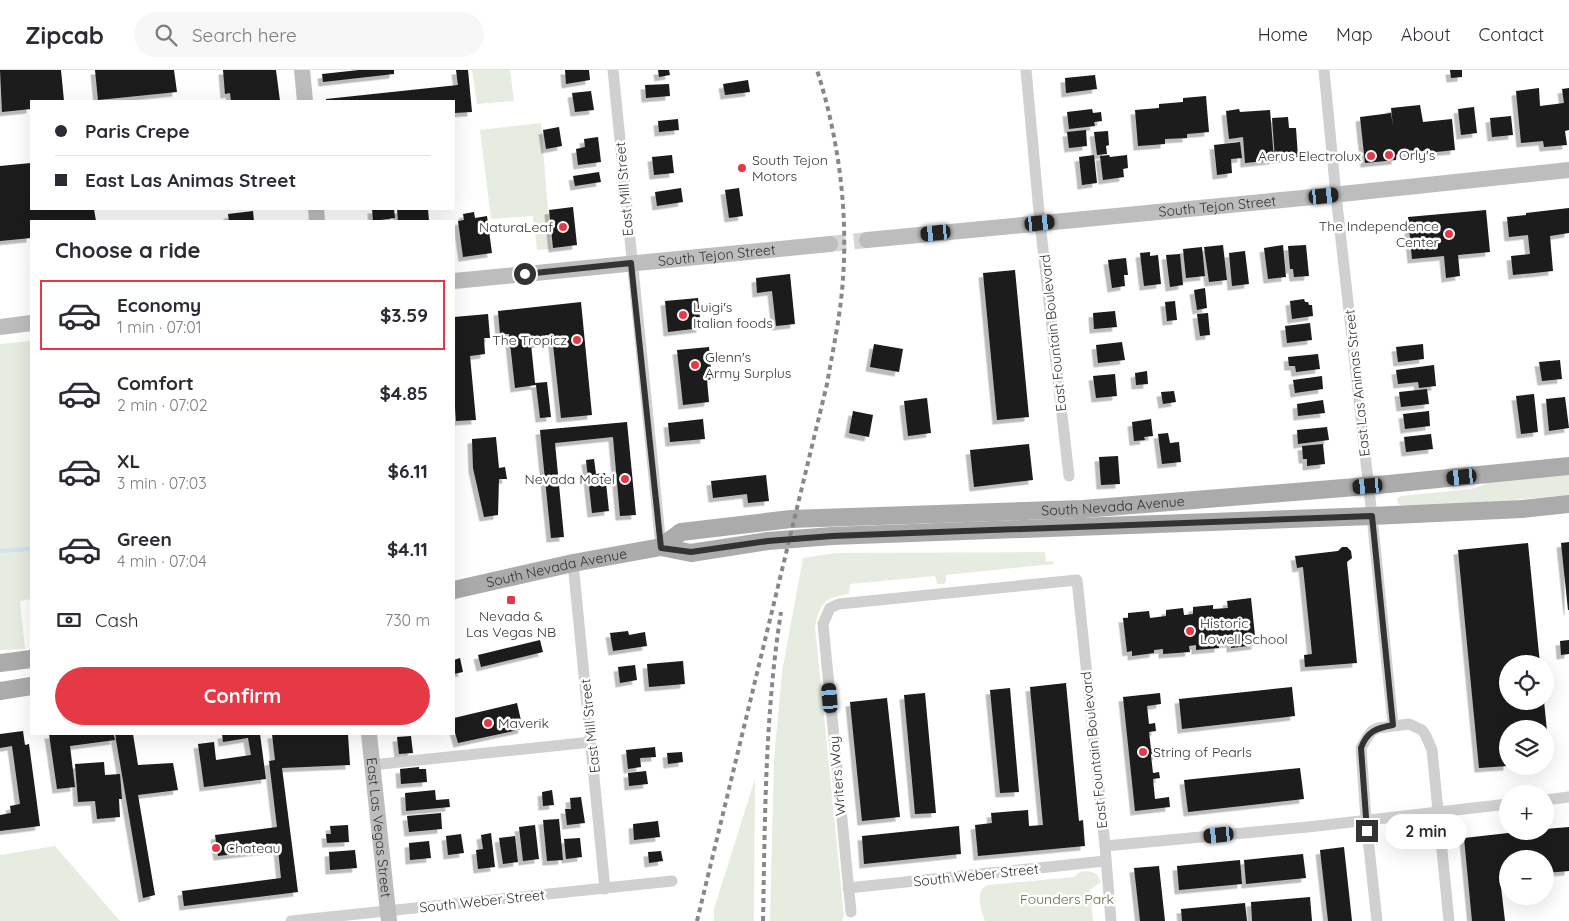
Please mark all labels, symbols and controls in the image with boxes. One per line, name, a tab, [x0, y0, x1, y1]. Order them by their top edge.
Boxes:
search box	[134, 12, 484, 57]
text: Zipcab	[25, 20, 104, 50]
icon: search	[152, 21, 180, 49]
text: Search here	[192, 23, 297, 47]
text: Home	[1258, 23, 1308, 46]
text: Map	[1336, 23, 1373, 46]
text: About	[1401, 23, 1451, 46]
text: Contact	[1479, 23, 1544, 46]
text: Paris Crepe	[85, 119, 190, 143]
street label: East Mill Street	[611, 141, 637, 237]
place label: Orly's	[1399, 146, 1435, 164]
place label: Aerus Electrolux	[1258, 147, 1361, 165]
marker: Orly's	[1383, 149, 1395, 161]
marker: Aerus Electrolux	[1365, 150, 1377, 162]
place label: South Tejon Motors	[752, 151, 828, 185]
marker: South Tejon Motors	[736, 162, 748, 174]
text: East Las Animas Street	[85, 168, 296, 192]
car	[1308, 187, 1339, 205]
street label: South Tejon Street	[1158, 192, 1277, 221]
car	[1024, 214, 1055, 232]
place label: The Independence Center	[1319, 217, 1440, 251]
place label: NaturaLeaf	[479, 218, 553, 236]
marker: NaturaLeaf	[557, 221, 569, 233]
car	[920, 224, 951, 242]
marker: The Independence Center	[1443, 228, 1455, 240]
text: Choose a ride	[55, 236, 200, 264]
street label: South Tejon Street	[657, 240, 777, 270]
street label: East Fountain Boulevard	[1036, 254, 1070, 412]
route start	[514, 263, 536, 285]
icon: car	[57, 293, 102, 338]
text: Economy	[117, 293, 201, 317]
place label: Luigi's Italian foods	[693, 298, 773, 332]
text: $3.59	[380, 303, 428, 327]
street label: East Las Animas Street	[1340, 308, 1374, 458]
marker: Luigi's Italian foods	[677, 309, 689, 321]
text: 1 min · 07:01	[117, 317, 202, 337]
place label: The Tropicz	[492, 331, 567, 349]
marker: The Tropicz	[571, 334, 583, 346]
place label: Glenn's Army Surplus	[705, 348, 791, 382]
marker: Glenn's Army Surplus	[689, 359, 701, 371]
icon: car	[57, 371, 102, 416]
text: Comfort	[117, 371, 194, 395]
text: $4.85	[379, 381, 428, 405]
text: 2 min · 07:02	[117, 395, 208, 415]
icon: car	[57, 449, 102, 494]
text: XL	[117, 449, 140, 473]
text: $6.11	[388, 459, 428, 483]
car	[1446, 468, 1477, 486]
place label: Nevada Motel	[524, 470, 615, 488]
text: 3 min · 07:03	[117, 473, 207, 493]
marker: Nevada Motel	[619, 473, 631, 485]
car	[1352, 477, 1383, 495]
street label: South Nevada Avenue	[1041, 492, 1185, 519]
icon: car	[57, 527, 102, 572]
text: Green	[117, 527, 172, 551]
text: $4.11	[387, 537, 428, 561]
street label: South Nevada Avenue	[484, 544, 629, 591]
text: 4 min · 07:04	[117, 551, 207, 571]
marker: Nevada & Las Vegas NB	[505, 594, 517, 606]
icon: cash	[55, 606, 83, 634]
place label: Nevada & Las Vegas NB	[466, 607, 556, 641]
text: Cash	[95, 608, 139, 632]
text: 730 m	[385, 610, 430, 630]
place label: Historic Lowell School	[1200, 614, 1288, 648]
marker: Historic Lowell School	[1184, 625, 1196, 637]
map controls	[1499, 655, 1554, 905]
button: locate	[1499, 655, 1554, 710]
button: Confirm	[55, 667, 430, 725]
street label: East Fountain Boulevard	[1077, 671, 1111, 829]
street label: East Mill Street	[576, 678, 604, 774]
car	[821, 682, 838, 714]
place label: Maverik	[498, 714, 549, 732]
marker: Maverik	[482, 717, 494, 729]
button: layers	[1499, 720, 1554, 775]
street label: Writers Way	[825, 735, 849, 817]
place label: String of Pearls	[1153, 743, 1252, 761]
marker: String of Pearls	[1137, 746, 1149, 758]
street label: East Las Vegas Street	[363, 757, 395, 899]
button: +	[1499, 785, 1554, 840]
callout: 2 min	[1384, 814, 1467, 848]
route end	[1356, 820, 1378, 842]
text: 2 min	[1405, 821, 1447, 841]
car	[1203, 826, 1234, 844]
place label: Chateau	[226, 839, 281, 857]
marker: Chateau	[210, 842, 222, 854]
button: −	[1499, 850, 1554, 905]
street label: South Weber Street	[912, 859, 1040, 891]
street label: South Weber Street	[418, 885, 546, 917]
park label: Founders Park	[1020, 890, 1114, 908]

